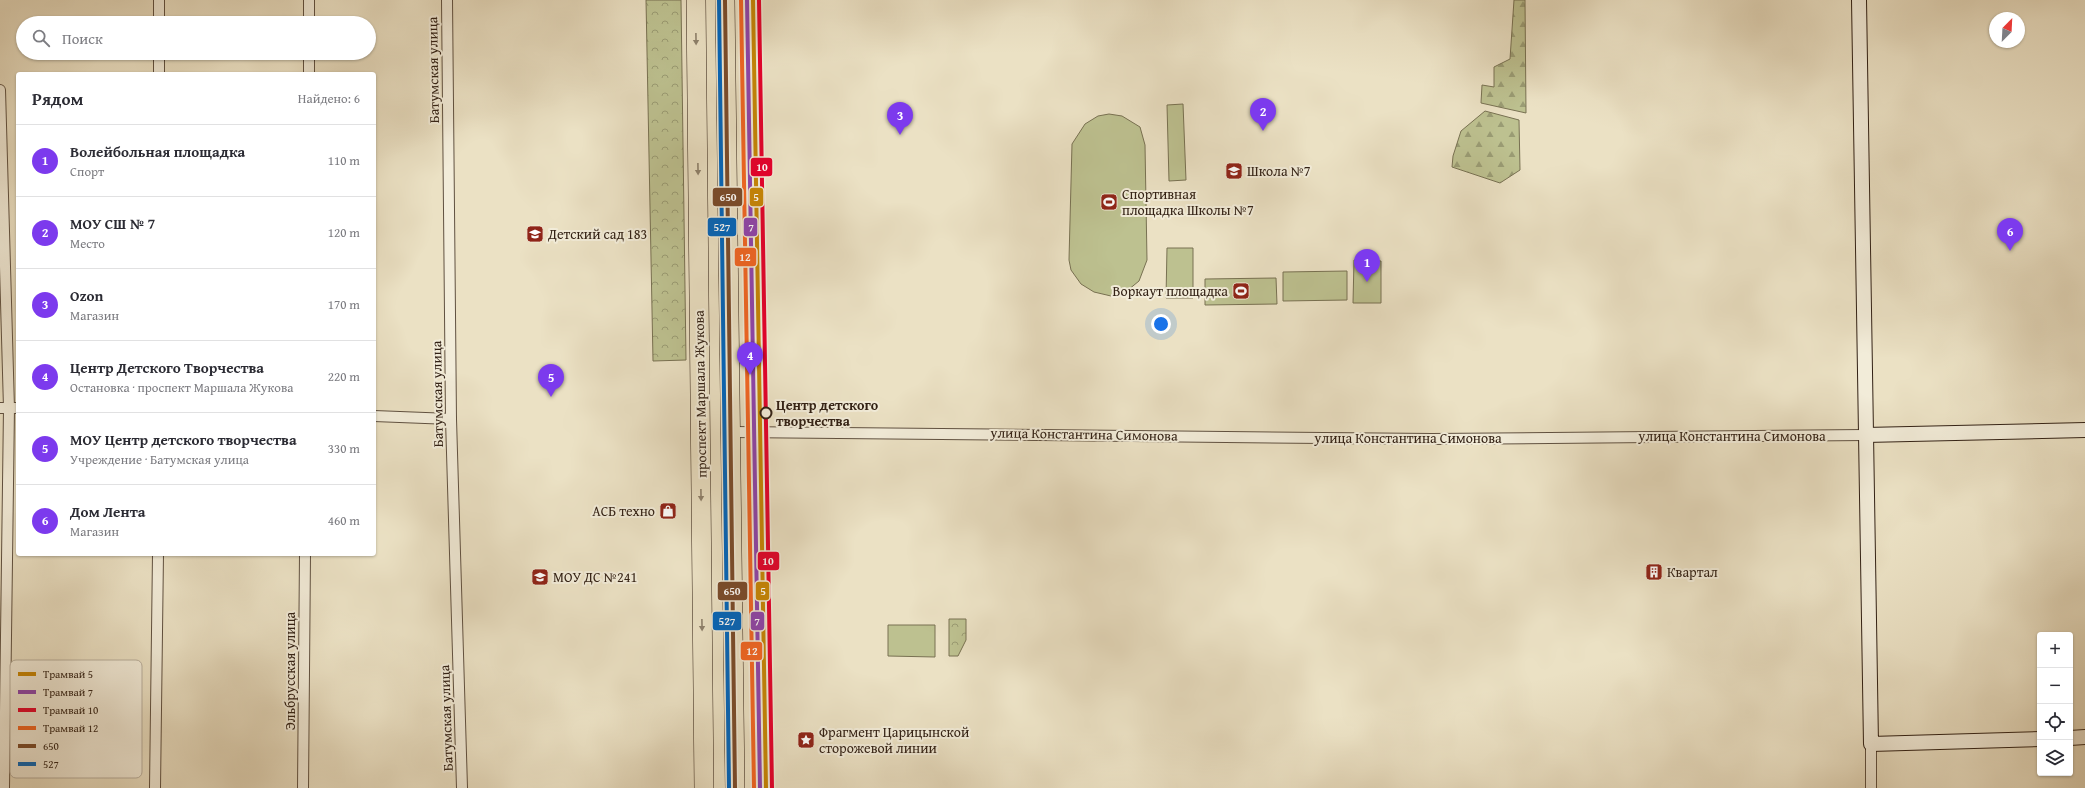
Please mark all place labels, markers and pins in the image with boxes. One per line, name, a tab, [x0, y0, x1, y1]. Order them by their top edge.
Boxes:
pin: 2	[1250, 98, 1276, 131]
pin: 3	[887, 102, 913, 135]
school or university icon: Школа №7	[1224, 161, 1244, 181]
place label: Школа №7	[1247, 161, 1311, 181]
place label: Спортивная площадка Школы №7	[1122, 184, 1254, 220]
sports icon: Спортивная площадка Школы №7	[1099, 192, 1119, 212]
pin: 6	[1997, 218, 2023, 251]
school or university icon: Детский сад 183	[525, 224, 545, 244]
place label: Детский сад 183	[547, 224, 647, 244]
pin: 1	[1354, 249, 1380, 282]
place label: Воркаут площадка	[1113, 281, 1228, 301]
sports icon: Воркаут площадка	[1231, 281, 1251, 301]
pin: 4	[737, 342, 763, 375]
pin: 5	[538, 364, 564, 397]
place label: Центр детского творчества	[776, 395, 879, 431]
marker: Центр детского творчества	[759, 406, 773, 420]
place label: АСБ техно	[592, 501, 655, 521]
shop icon: АСБ техно	[658, 501, 678, 521]
building icon: Квартал	[1644, 562, 1664, 582]
place label: Квартал	[1667, 562, 1718, 582]
school or university icon: МОУ ДС №241	[530, 567, 550, 587]
place label: МОУ ДС №241	[553, 567, 637, 587]
place label: Фрагмент Царицынской сторожевой линии	[819, 722, 969, 758]
place icon: Фрагмент Царицынской сторожевой линии	[796, 730, 816, 750]

